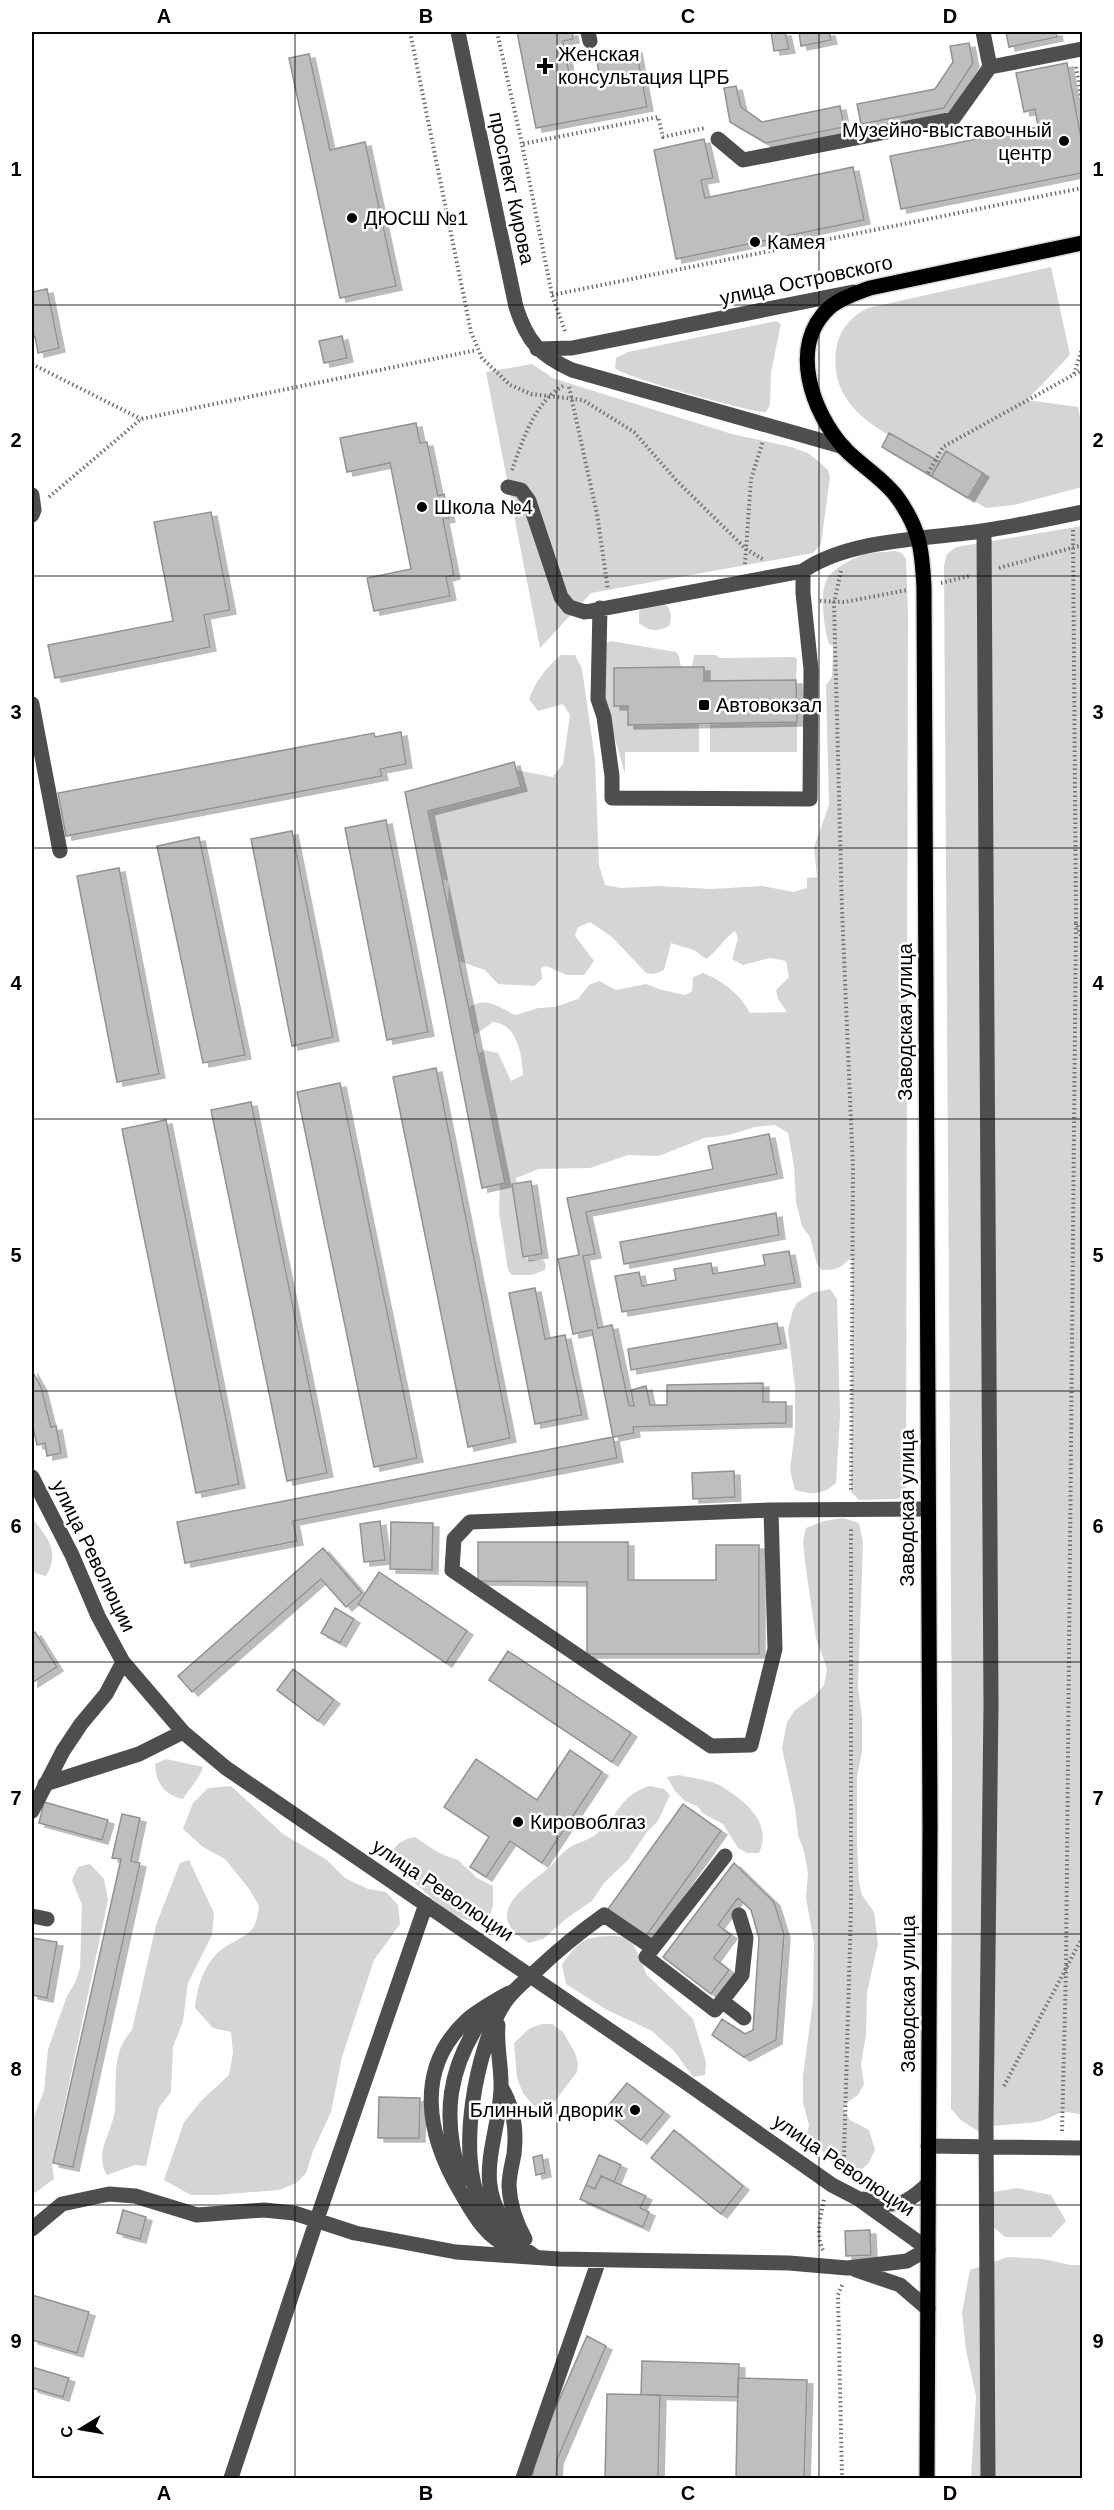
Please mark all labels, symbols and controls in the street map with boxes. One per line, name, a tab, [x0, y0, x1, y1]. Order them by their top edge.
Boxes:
text: A	[157, 5, 171, 27]
text: B	[419, 5, 433, 27]
text: C	[681, 5, 695, 27]
text: D	[943, 5, 957, 27]
place label: Женская консультация ЦРБ	[558, 43, 730, 88]
marker: Женская консультация ЦРБ	[536, 57, 554, 75]
street label: проспект Кирова	[485, 110, 539, 267]
place label: Музейно-выставочный центр	[842, 119, 1052, 164]
marker: Музейно-выставочный центр	[1057, 134, 1071, 148]
text: 1	[10, 158, 22, 180]
text: 1	[1092, 158, 1104, 180]
place label: ДЮСШ №1	[364, 207, 468, 229]
marker: ДЮСШ №1	[345, 211, 359, 225]
place label: Камея	[767, 231, 825, 253]
marker: Камея	[748, 235, 762, 249]
street label: улица Островского	[718, 251, 894, 309]
text: 2	[10, 429, 22, 451]
text: 2	[1092, 429, 1104, 451]
place label: Школа №4	[434, 496, 533, 518]
marker: Школа №4	[415, 500, 429, 514]
place label: Автовокзал	[716, 694, 822, 716]
marker: Автовокзал	[697, 698, 711, 712]
text: 3	[10, 701, 22, 723]
text: 3	[1092, 701, 1104, 723]
street label: Заводская улица	[894, 942, 916, 1101]
text: 4	[10, 972, 22, 994]
text: 4	[1092, 972, 1104, 994]
text: 5	[10, 1244, 22, 1266]
text: 5	[1092, 1244, 1104, 1266]
street label: Заводская улица	[896, 1428, 918, 1587]
street label: улица Революции	[48, 1477, 140, 1635]
text: 6	[10, 1515, 22, 1537]
text: 6	[1092, 1515, 1104, 1537]
text: 7	[10, 1787, 22, 1809]
text: 7	[1092, 1787, 1104, 1809]
place label: Кировоблгаз	[530, 1811, 646, 1833]
marker: Кировоблгаз	[511, 1815, 525, 1829]
street label: улица Революции	[368, 1835, 518, 1945]
street label: Заводская улица	[897, 1914, 919, 2073]
text: 8	[10, 2058, 22, 2080]
text: 8	[1092, 2058, 1104, 2080]
place label: Блинный дворик	[470, 2099, 623, 2121]
marker: Блинный дворик	[628, 2103, 642, 2117]
street label: улица Революции	[769, 2110, 919, 2220]
text: 9	[10, 2330, 22, 2352]
text: 9	[1092, 2330, 1104, 2352]
north arrow	[51, 2399, 111, 2459]
text: С	[57, 2424, 76, 2439]
text: A	[157, 2482, 171, 2504]
text: B	[419, 2482, 433, 2504]
text: C	[681, 2482, 695, 2504]
text: D	[943, 2482, 957, 2504]

